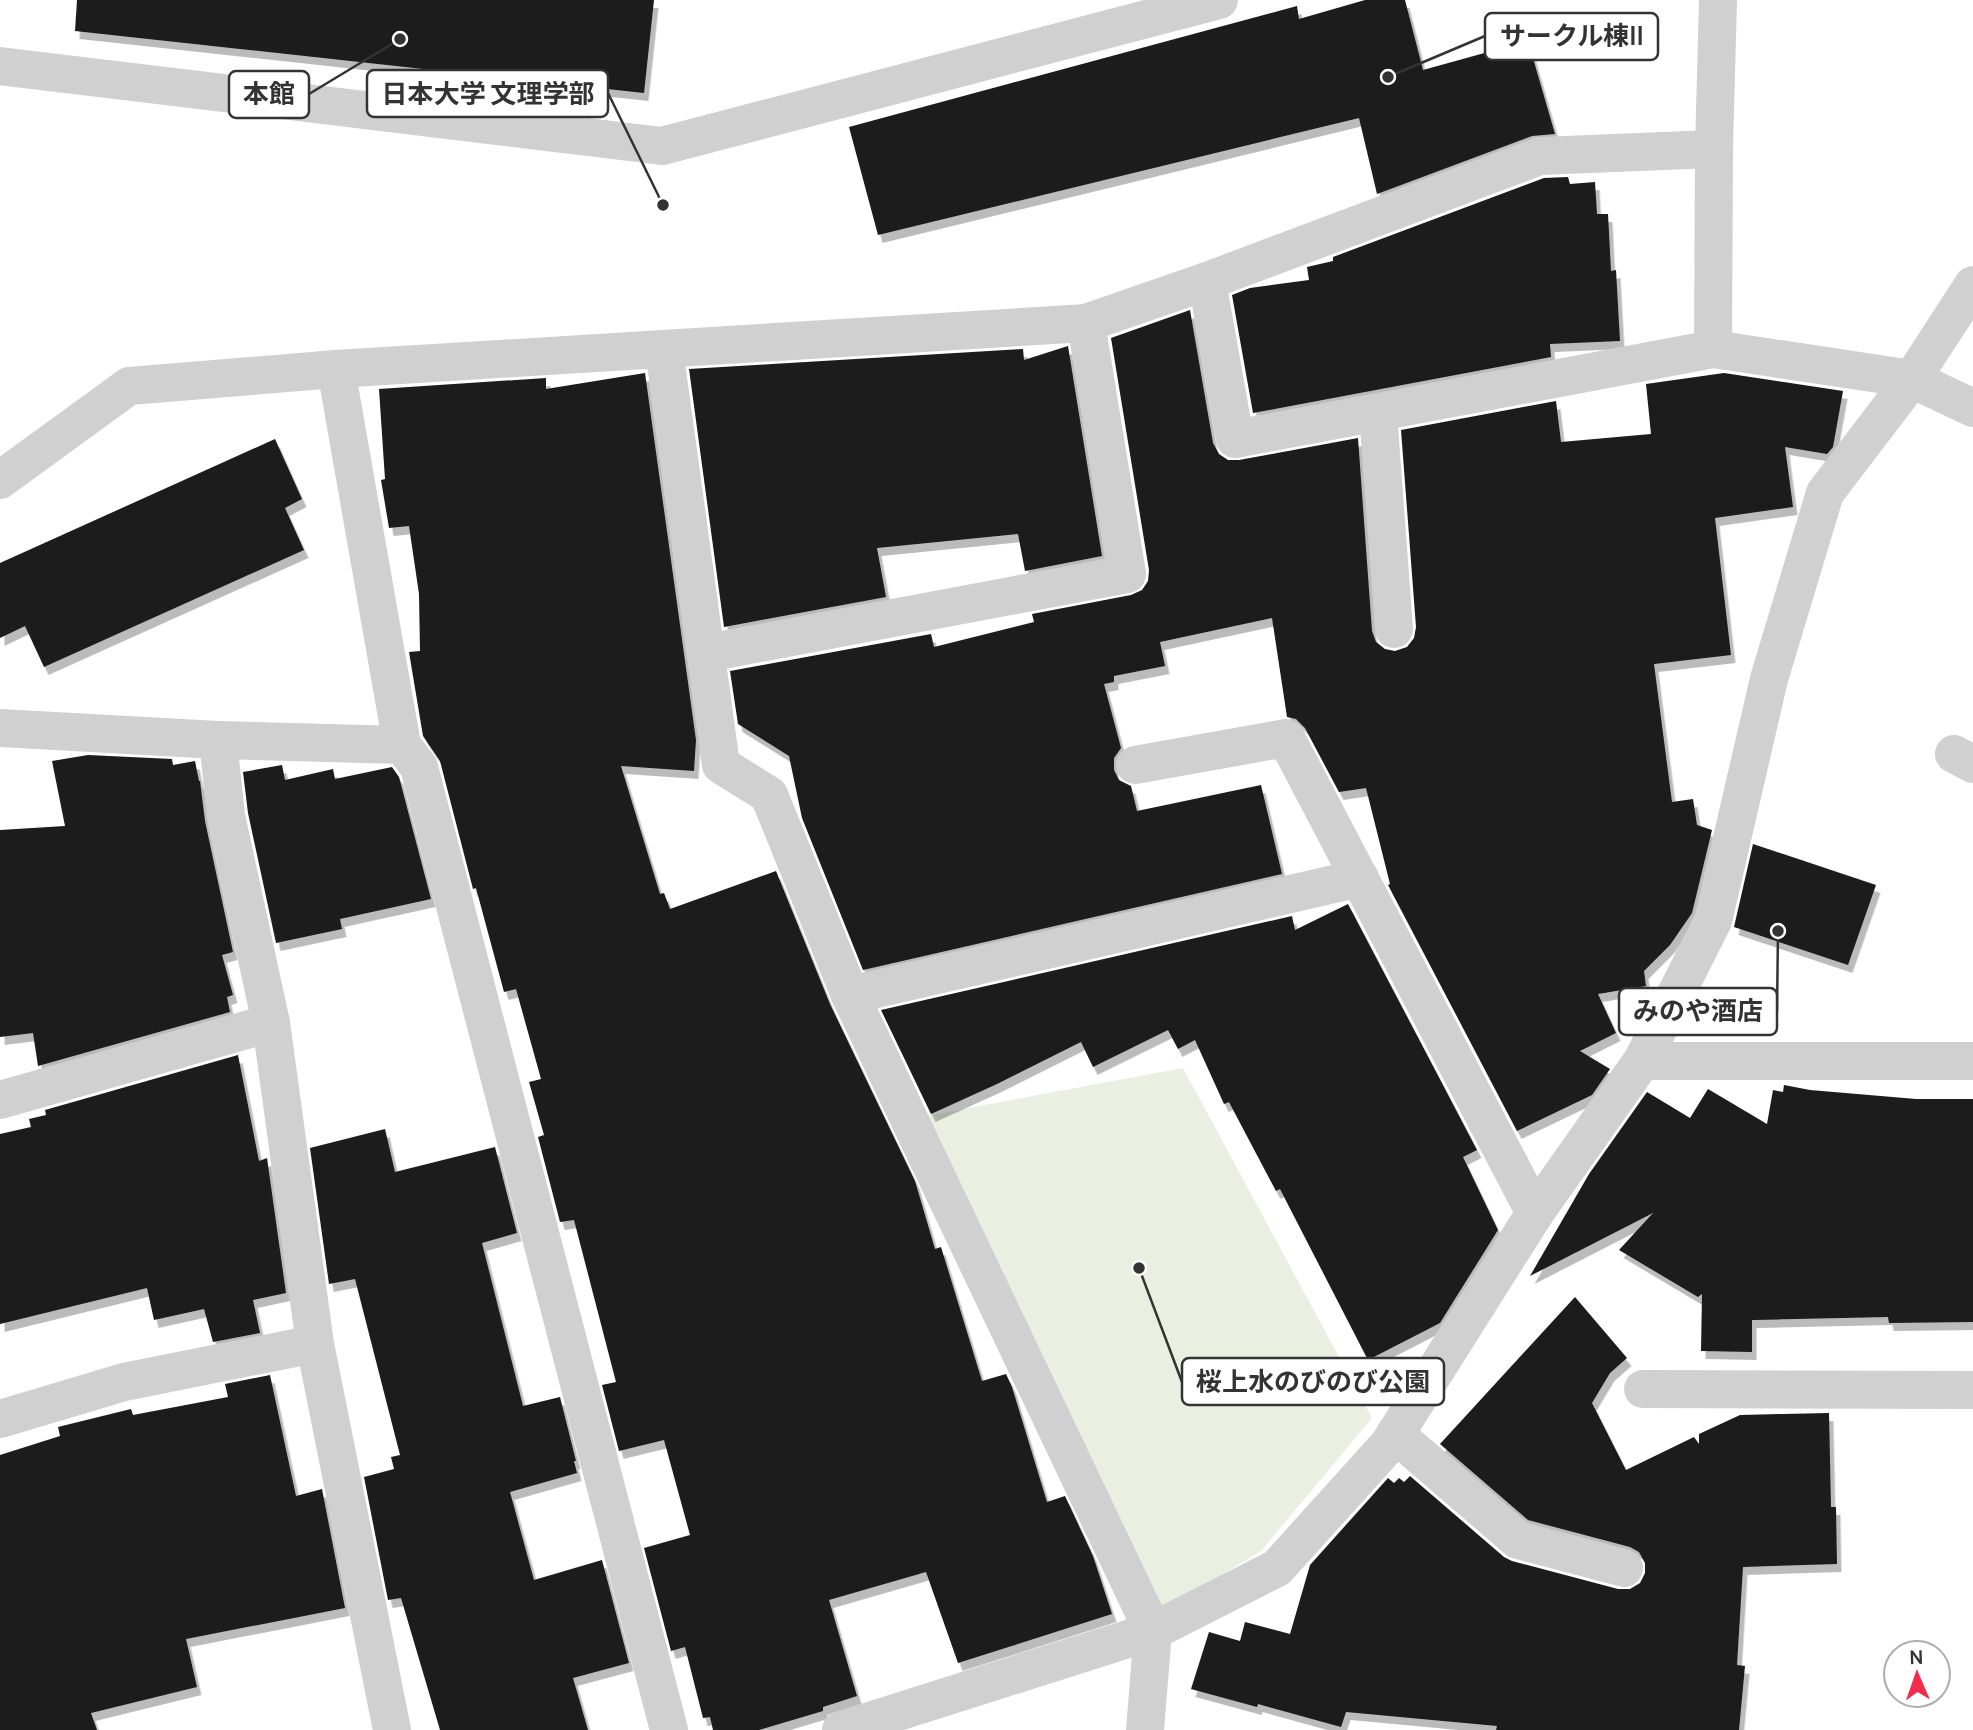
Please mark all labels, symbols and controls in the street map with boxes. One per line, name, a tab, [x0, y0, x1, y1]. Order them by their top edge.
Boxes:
callout: サークル棟II	[1485, 13, 1658, 60]
text: サークル棟II	[1500, 17, 1644, 53]
callout: 日本大学 文理学部	[367, 70, 608, 117]
callout: 本館	[229, 71, 309, 118]
text: 本館	[243, 75, 295, 111]
text: 日本大学 文理学部	[381, 75, 595, 111]
callout: みのや酒店	[1619, 988, 1777, 1035]
text: みのや酒店	[1633, 992, 1763, 1028]
callout: 桜上水のびのび公園	[1182, 1358, 1444, 1405]
text: 桜上水のびのび公園	[1196, 1363, 1430, 1399]
north arrow	[1882, 1639, 1952, 1709]
text: N	[1909, 1644, 1924, 1670]

